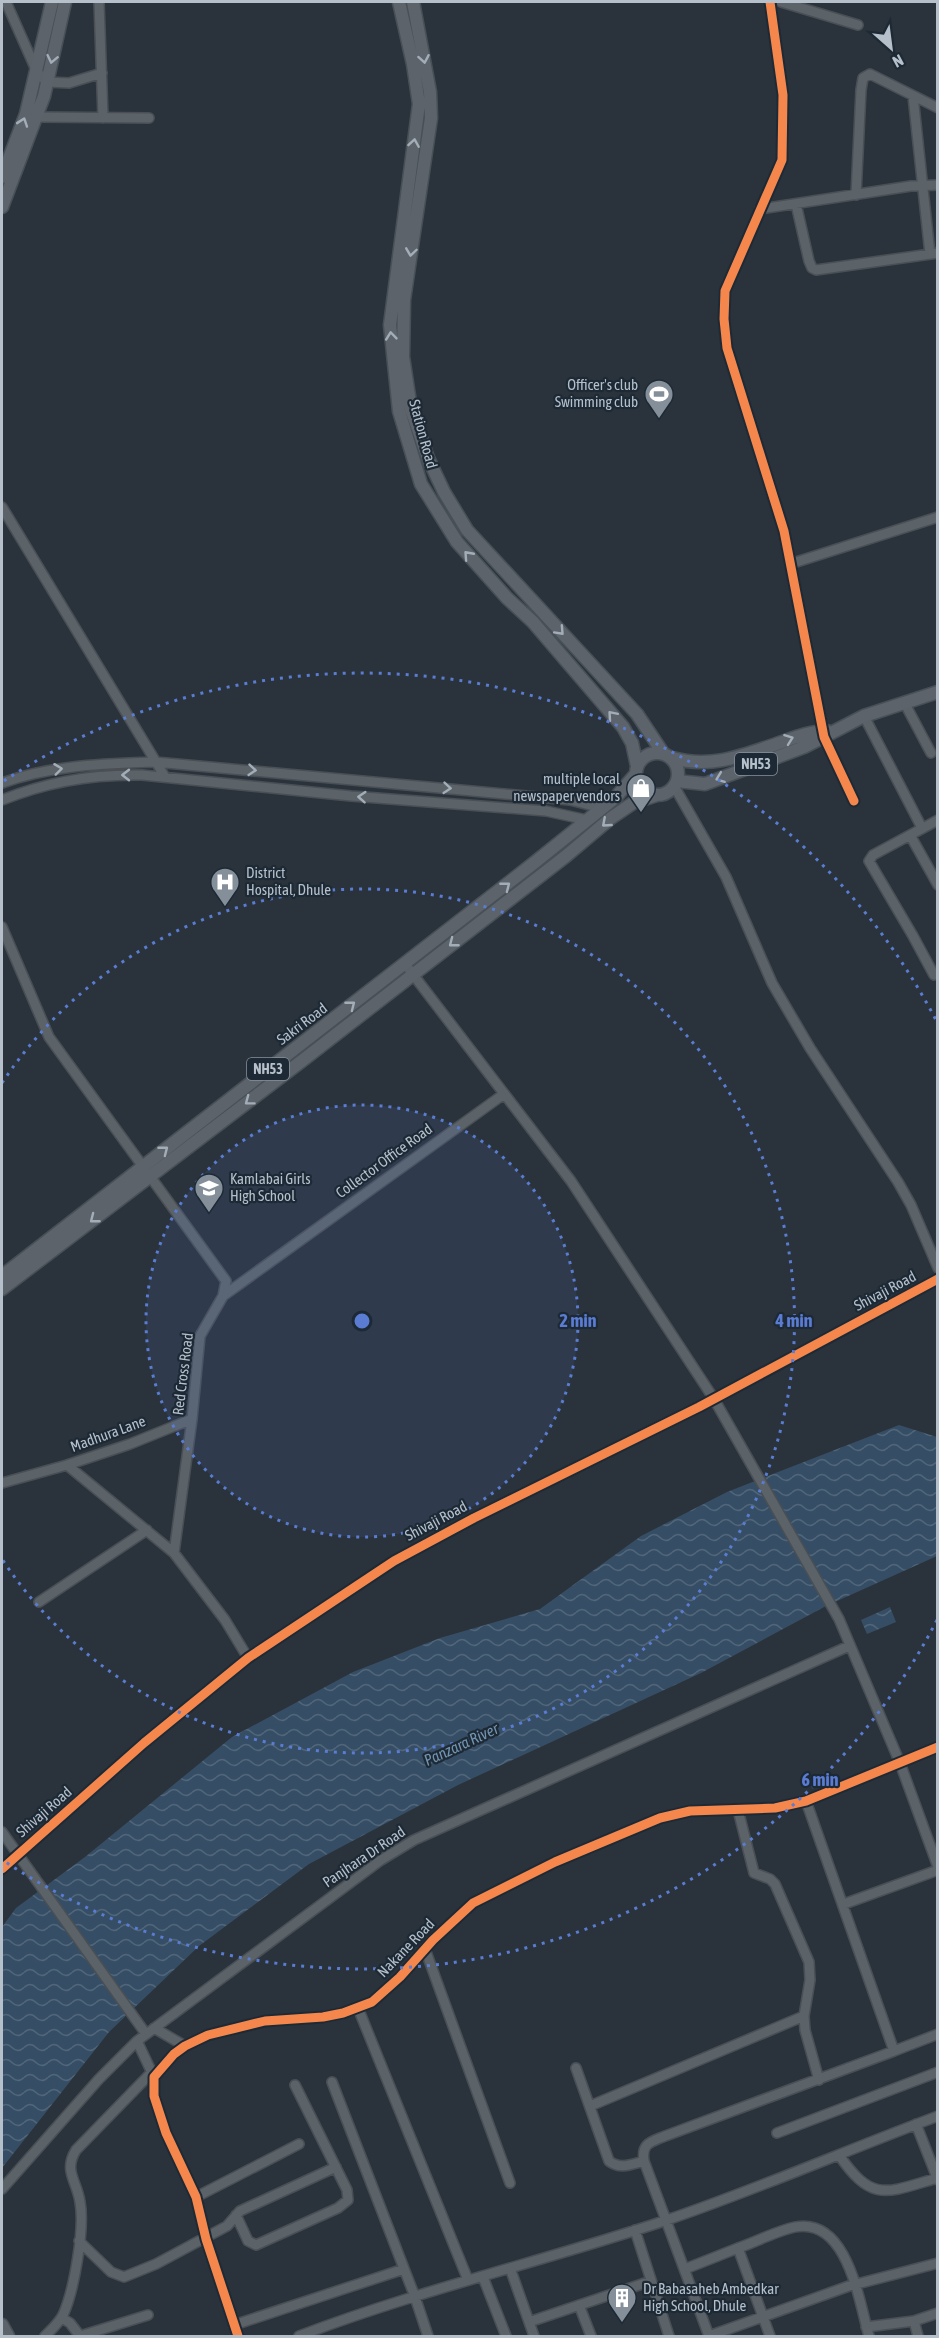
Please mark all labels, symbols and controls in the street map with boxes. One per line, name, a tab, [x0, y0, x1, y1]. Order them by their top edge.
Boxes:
north arrow	[861, 18, 921, 78]
text: N	[890, 51, 906, 71]
one-way arrow	[46, 53, 59, 63]
one-way arrow	[417, 54, 430, 64]
one-way arrow	[15, 117, 28, 128]
one-way arrow	[407, 138, 419, 147]
one-way arrow	[405, 247, 417, 257]
one-way arrow	[385, 331, 398, 340]
place label: Officer's club Swimming club	[555, 376, 638, 410]
sports icon: Officer's club Swimming club	[643, 378, 675, 420]
street label: Station Road	[406, 398, 441, 470]
one-way arrow	[464, 551, 475, 561]
one-way arrow	[553, 624, 564, 634]
one-way arrow	[608, 711, 619, 721]
one-way arrow	[783, 734, 794, 747]
road number: NH53	[735, 753, 777, 775]
one-way arrow	[54, 763, 63, 775]
one-way arrow	[248, 763, 257, 776]
one-way arrow	[122, 769, 131, 781]
place label: multiple local newspaper vendors	[513, 770, 620, 804]
one-way arrow	[715, 771, 726, 783]
shop icon: multiple local newspaper vendors	[625, 772, 657, 814]
one-way arrow	[442, 781, 451, 794]
one-way arrow	[358, 791, 367, 804]
one-way arrow	[602, 816, 613, 827]
place label: District Hospital, Dhule	[246, 864, 331, 898]
hospital icon: District Hospital, Dhule	[209, 866, 241, 908]
one-way arrow	[499, 882, 510, 893]
one-way arrow	[449, 936, 460, 947]
street label: Sakri Road	[273, 999, 330, 1048]
one-way arrow	[345, 1001, 356, 1012]
road number: NH53	[247, 1058, 289, 1080]
one-way arrow	[244, 1093, 255, 1104]
street label: Collector Office Road	[332, 1120, 435, 1201]
one-way arrow	[157, 1147, 168, 1158]
place label: Kamlabai Girls High School	[230, 1170, 310, 1204]
school or university icon: Kamlabai Girls High School	[193, 1172, 225, 1214]
one-way arrow	[89, 1212, 100, 1223]
street label: Shivaji Road	[851, 1267, 919, 1314]
text: 2 min	[560, 1310, 597, 1331]
text: 4 min	[775, 1310, 813, 1331]
centre of rings	[352, 1311, 372, 1331]
street label: Red Cross Road	[169, 1332, 196, 1416]
street label: Madhura Lane	[68, 1412, 148, 1455]
street label: Shivaji Road	[402, 1497, 470, 1544]
water label: Panzara River	[421, 1718, 502, 1769]
text: 6 min	[802, 1769, 839, 1790]
street label: Shivaji Road	[13, 1783, 75, 1840]
street label: Panjhara Dr Road	[319, 1823, 408, 1890]
street label: Nakane Road	[374, 1915, 438, 1980]
place label: Dr Babasaheb Ambedkar High School, Dhule	[643, 2280, 779, 2314]
building icon: Dr Babasaheb Ambedkar High School, Dhule	[606, 2282, 638, 2324]

